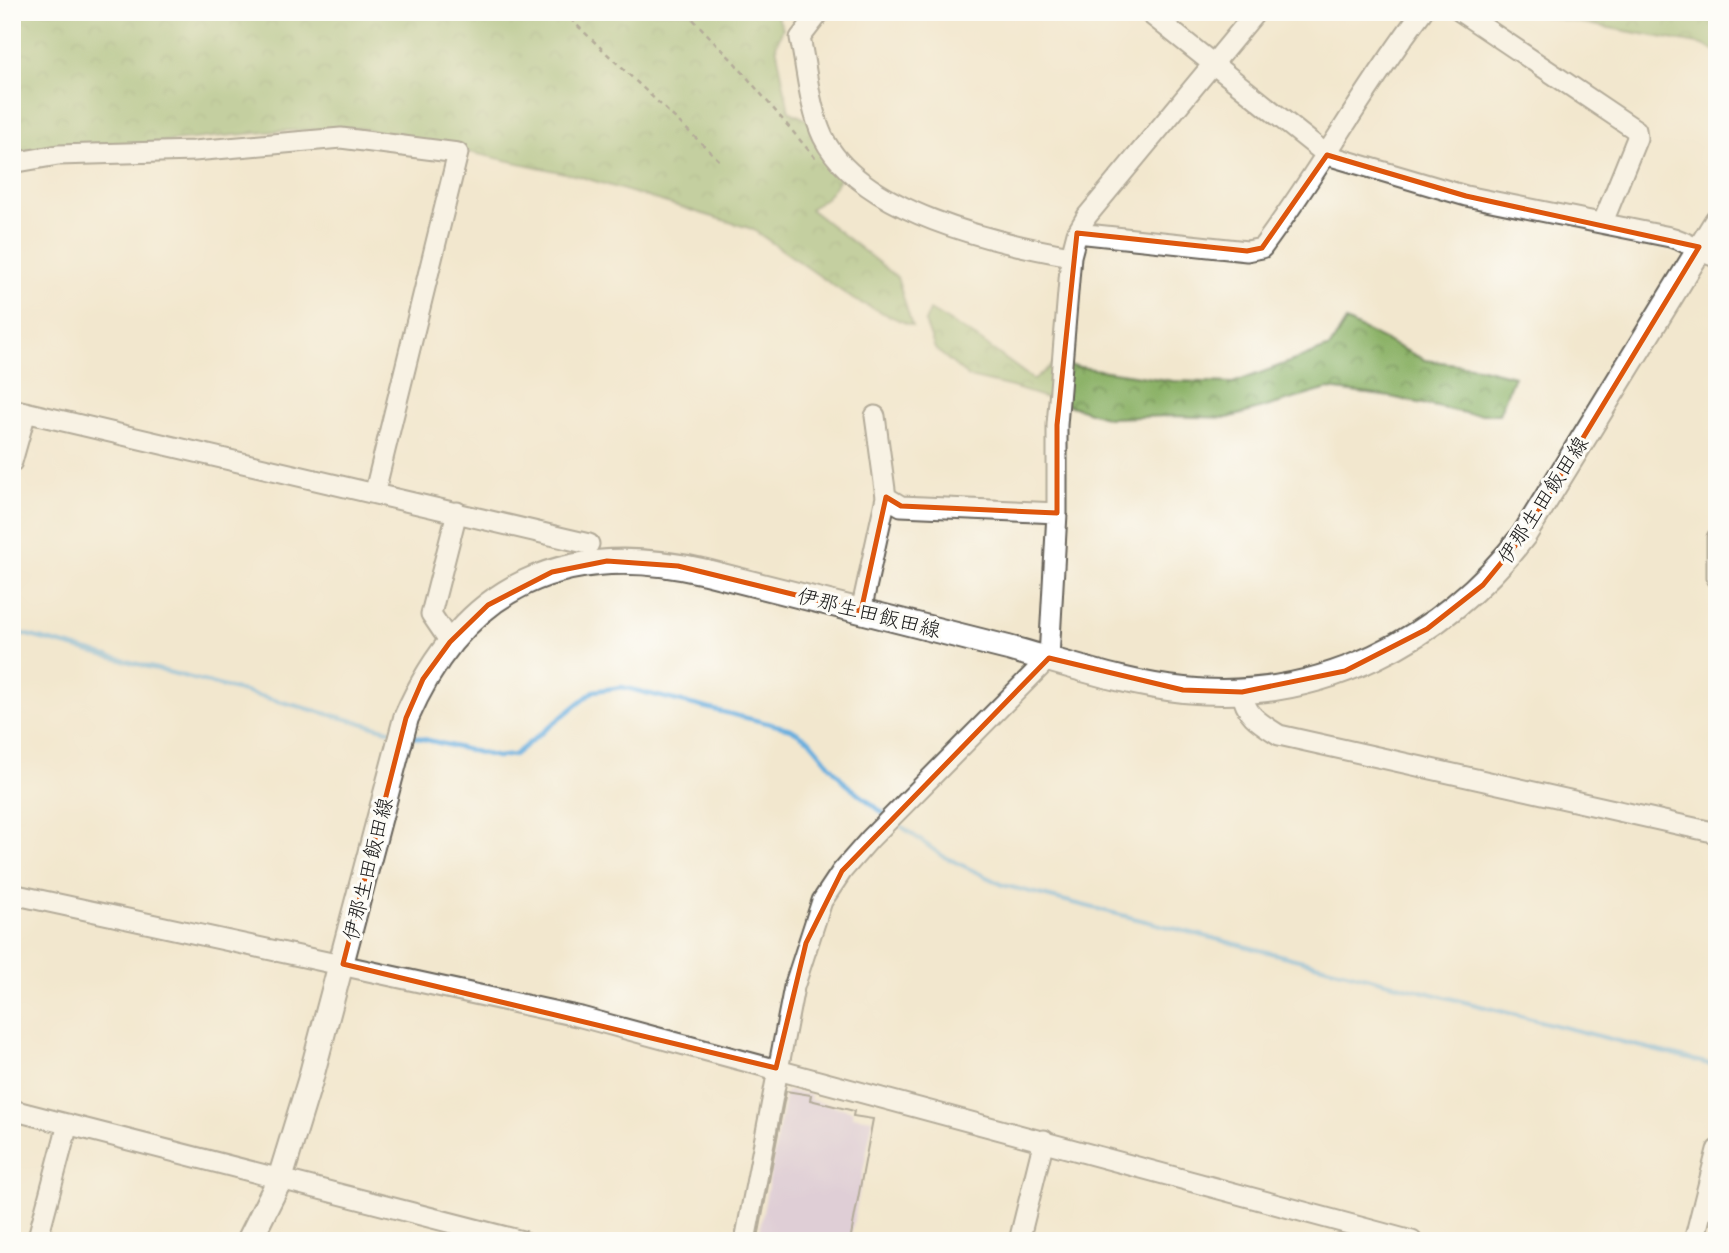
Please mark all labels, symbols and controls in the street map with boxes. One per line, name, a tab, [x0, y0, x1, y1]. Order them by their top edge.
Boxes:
street label: 伊那生田飯田線	[1493, 432, 1593, 568]
street label: 伊那生田飯田線	[795, 584, 943, 642]
street label: 伊那生田飯田線	[339, 795, 397, 943]

